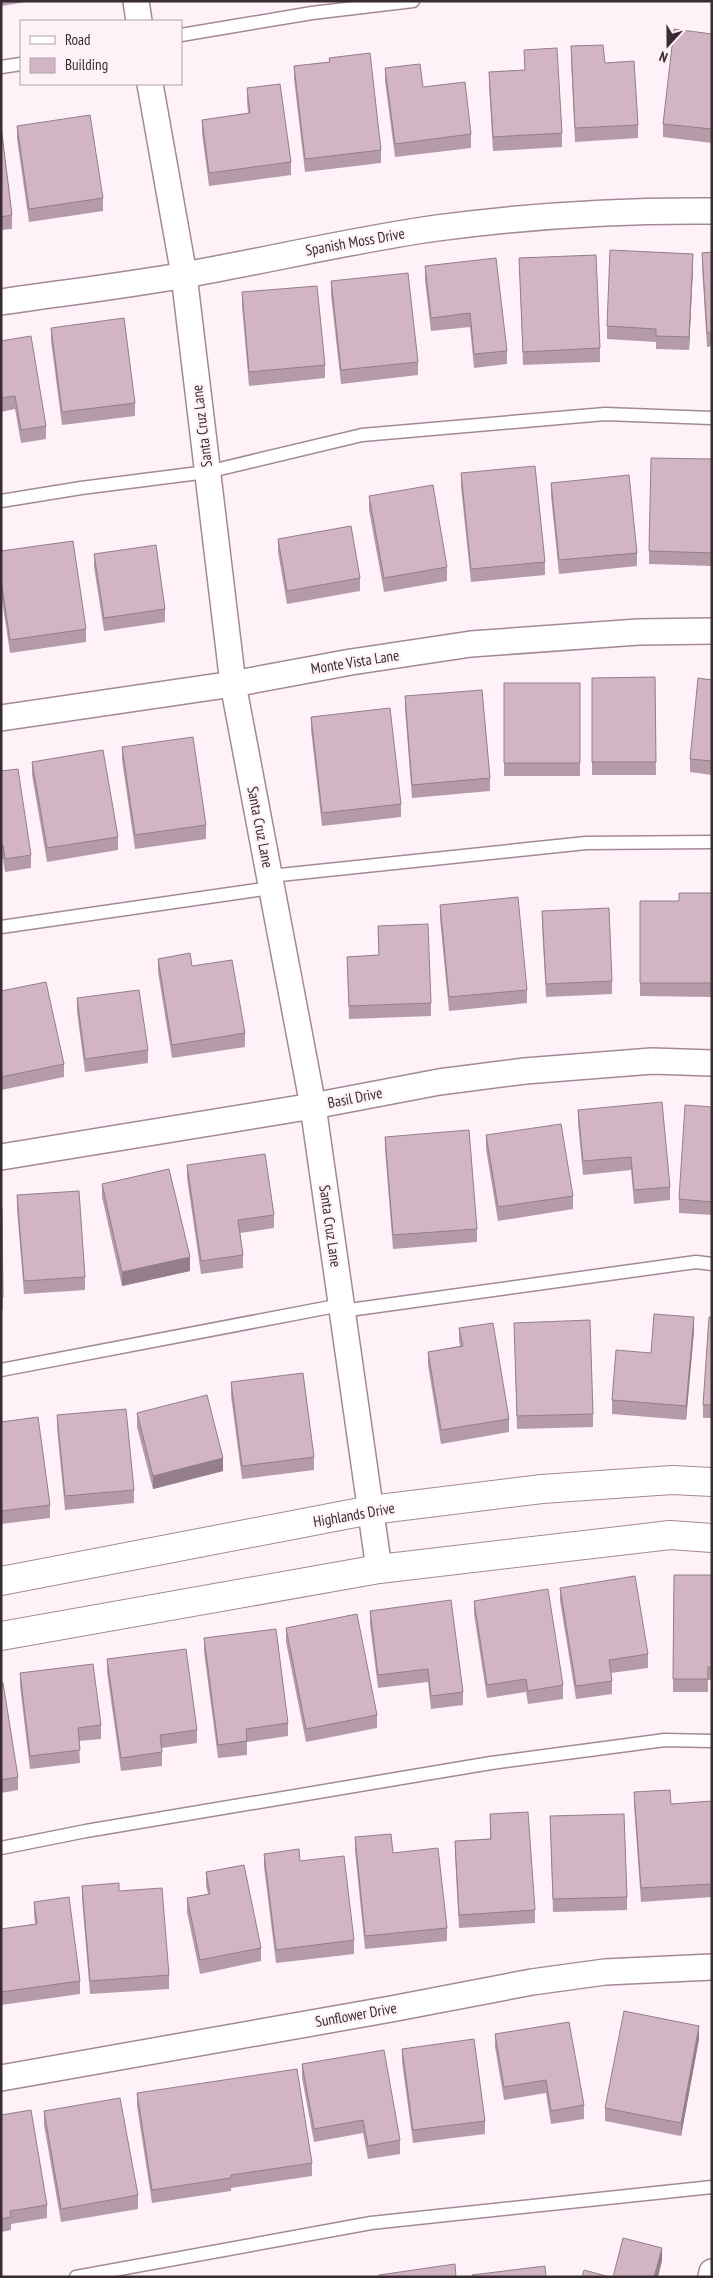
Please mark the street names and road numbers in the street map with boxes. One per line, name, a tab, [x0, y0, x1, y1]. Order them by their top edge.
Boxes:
street label: Spanish Moss Drive	[304, 223, 406, 260]
street label: Santa Cruz Lane	[187, 384, 216, 468]
street label: Monte Vista Lane	[309, 645, 400, 678]
street label: Santa Cruz Lane	[243, 785, 278, 869]
street label: Basil Drive	[326, 1083, 384, 1112]
street label: Santa Cruz Lane	[315, 1184, 346, 1268]
street label: Highlands Drive	[312, 1498, 396, 1531]
street label: Sunflower Drive	[314, 1998, 398, 2031]

